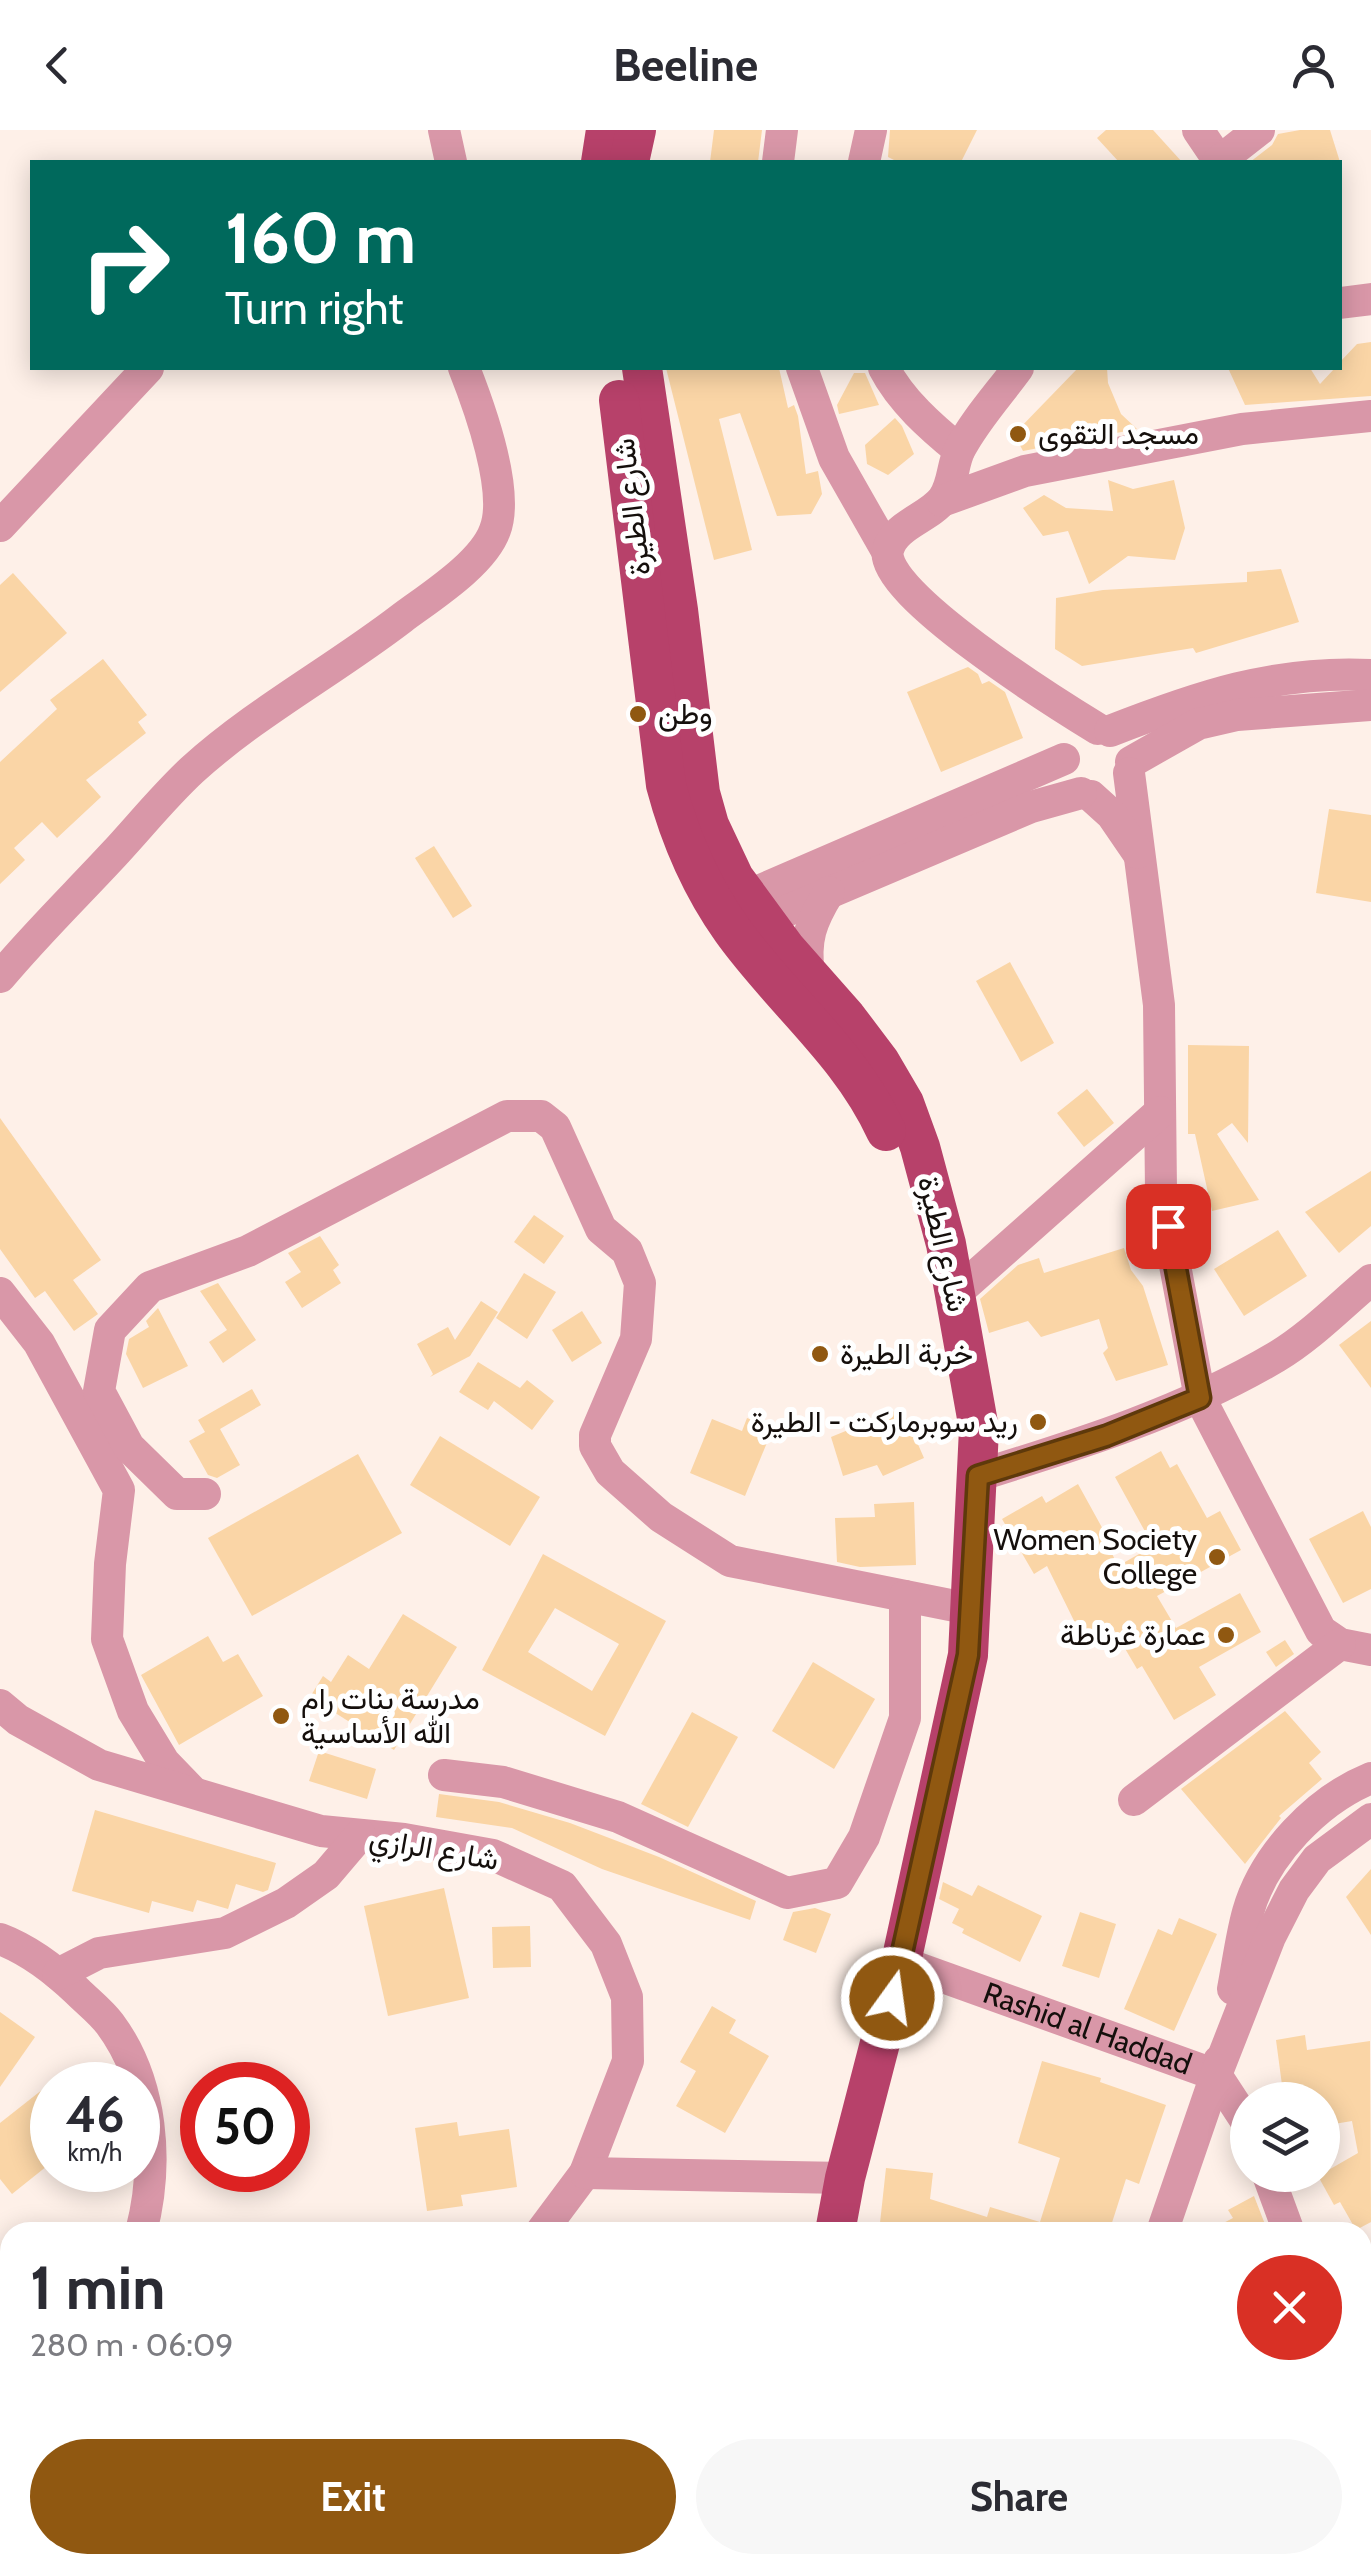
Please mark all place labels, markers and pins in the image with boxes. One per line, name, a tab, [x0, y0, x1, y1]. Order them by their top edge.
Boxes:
place label: مسجد التقوى	[1038, 415, 1199, 452]
marker: مسجد التقوى	[1007, 423, 1029, 445]
place label: وطن	[658, 695, 713, 732]
marker: وطن	[627, 703, 649, 725]
pin	[1126, 1184, 1211, 1269]
place label: خربة الطيرة	[840, 1335, 973, 1372]
marker: خربة الطيرة	[809, 1343, 831, 1365]
place label: ريد سوبرماركت - الطيرة	[751, 1403, 1018, 1440]
marker: ريد سوبرماركت - الطيرة	[1027, 1411, 1049, 1433]
place label: Women Society College	[993, 1521, 1197, 1592]
marker: Women Society College	[1206, 1546, 1228, 1568]
place label: عمارة غرناطة	[1060, 1616, 1206, 1653]
marker: عمارة غرناطة	[1215, 1624, 1237, 1646]
place label: مدرسة بنات رام الله الأساسية	[301, 1680, 480, 1751]
marker: مدرسة بنات رام الله الأساسية	[270, 1705, 292, 1727]

